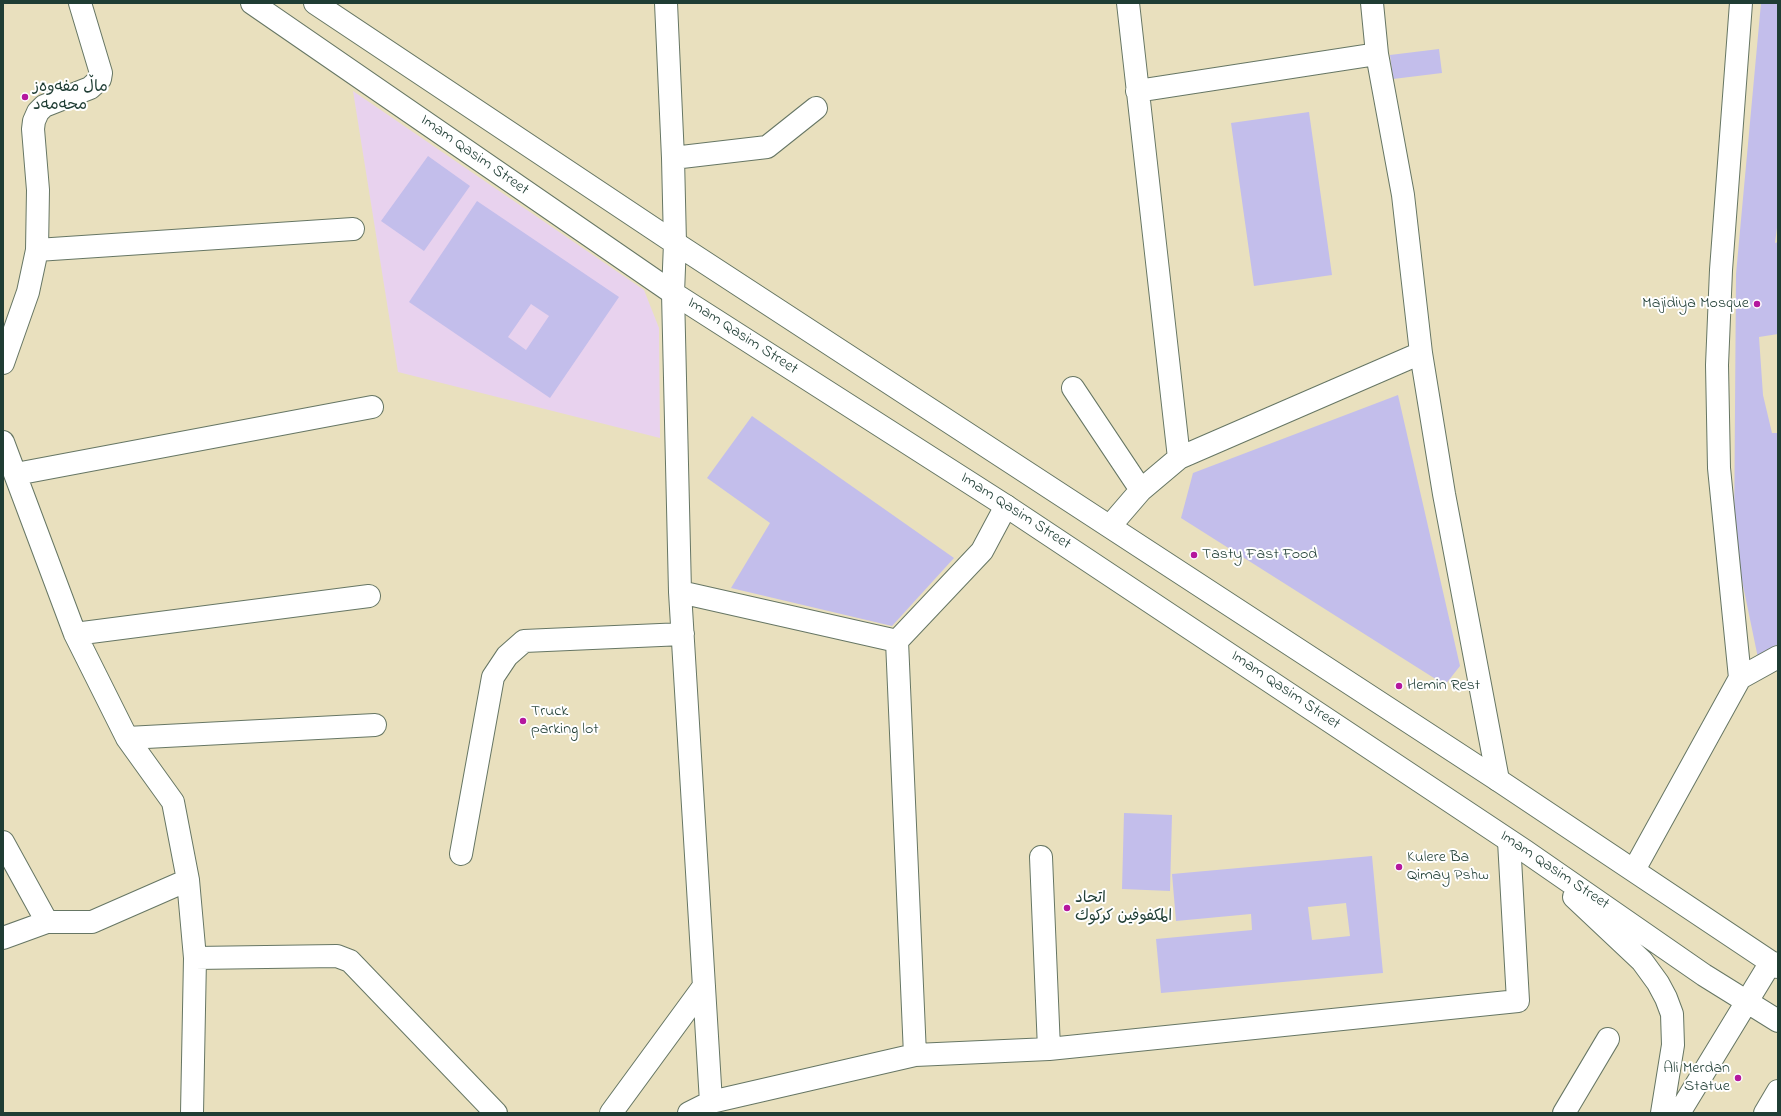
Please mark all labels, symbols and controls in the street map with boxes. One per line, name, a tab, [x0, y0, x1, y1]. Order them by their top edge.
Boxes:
place label: ماڵ مفەوەز محەمەد	[33, 78, 108, 116]
marker: ماڵ مفەوەز محەمەد	[20, 92, 30, 102]
street label: Imam Qasim Street	[416, 111, 532, 201]
street label: Imam Qasim Street	[683, 294, 801, 380]
place label: Majidiya Mosque	[1642, 294, 1749, 314]
marker: Majidiya Mosque	[1752, 299, 1762, 309]
street label: Imam Qasim Street	[956, 469, 1074, 555]
place label: Tasty Fast Food	[1202, 545, 1317, 565]
marker: Tasty Fast Food	[1189, 550, 1199, 560]
street label: Imam Qasim Street	[1227, 647, 1343, 735]
place label: Hemin Rest	[1407, 676, 1480, 696]
marker: Hemin Rest	[1394, 681, 1404, 691]
place label: Truck parking lot	[531, 702, 599, 740]
marker: Truck parking lot	[518, 716, 528, 726]
street label: Imam Qasim Street	[1496, 827, 1612, 915]
place label: Kulere Ba Qimay Pshw	[1407, 848, 1489, 886]
marker: Kulere Ba Qimay Pshw	[1394, 862, 1404, 872]
place label: اتحاد المكفوفين كركوك	[1075, 889, 1172, 927]
marker: اتحاد المكفوفين كركوك	[1062, 903, 1072, 913]
place label: Ali Merdan Statue	[1663, 1059, 1730, 1097]
marker: Ali Merdan Statue	[1733, 1073, 1743, 1083]

